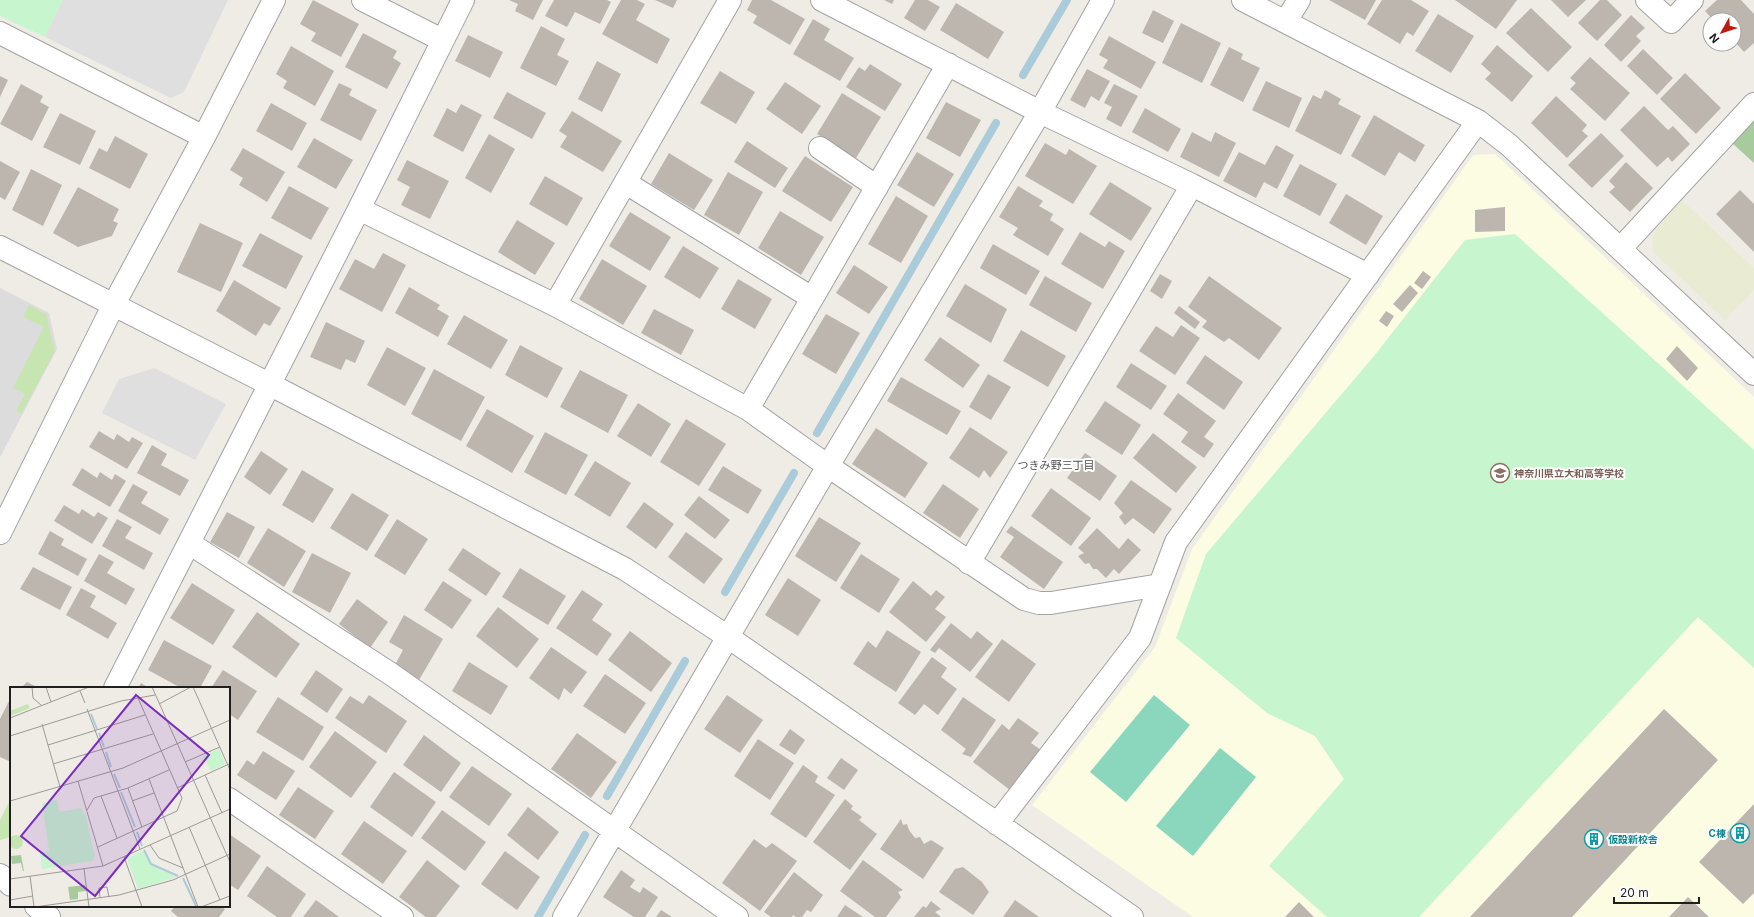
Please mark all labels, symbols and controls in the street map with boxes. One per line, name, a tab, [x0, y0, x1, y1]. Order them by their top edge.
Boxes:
north arrow	[1702, 12, 1742, 52]
text: N	[1706, 31, 1722, 46]
district label: つきみ野三丁目	[1018, 458, 1095, 472]
school or university icon: 神奈川県立大和高等学校	[1489, 462, 1511, 484]
place label: 神奈川県立大和高等学校	[1514, 467, 1624, 479]
inset map	[10, 687, 230, 907]
building icon: C棟	[1729, 822, 1751, 844]
place label: C棟	[1709, 827, 1726, 839]
building icon: 仮設新校舎	[1583, 828, 1605, 850]
place label: 仮設新校舎	[1608, 833, 1658, 845]
scale bar	[1614, 879, 1699, 905]
text: 20 m	[1620, 885, 1649, 900]

